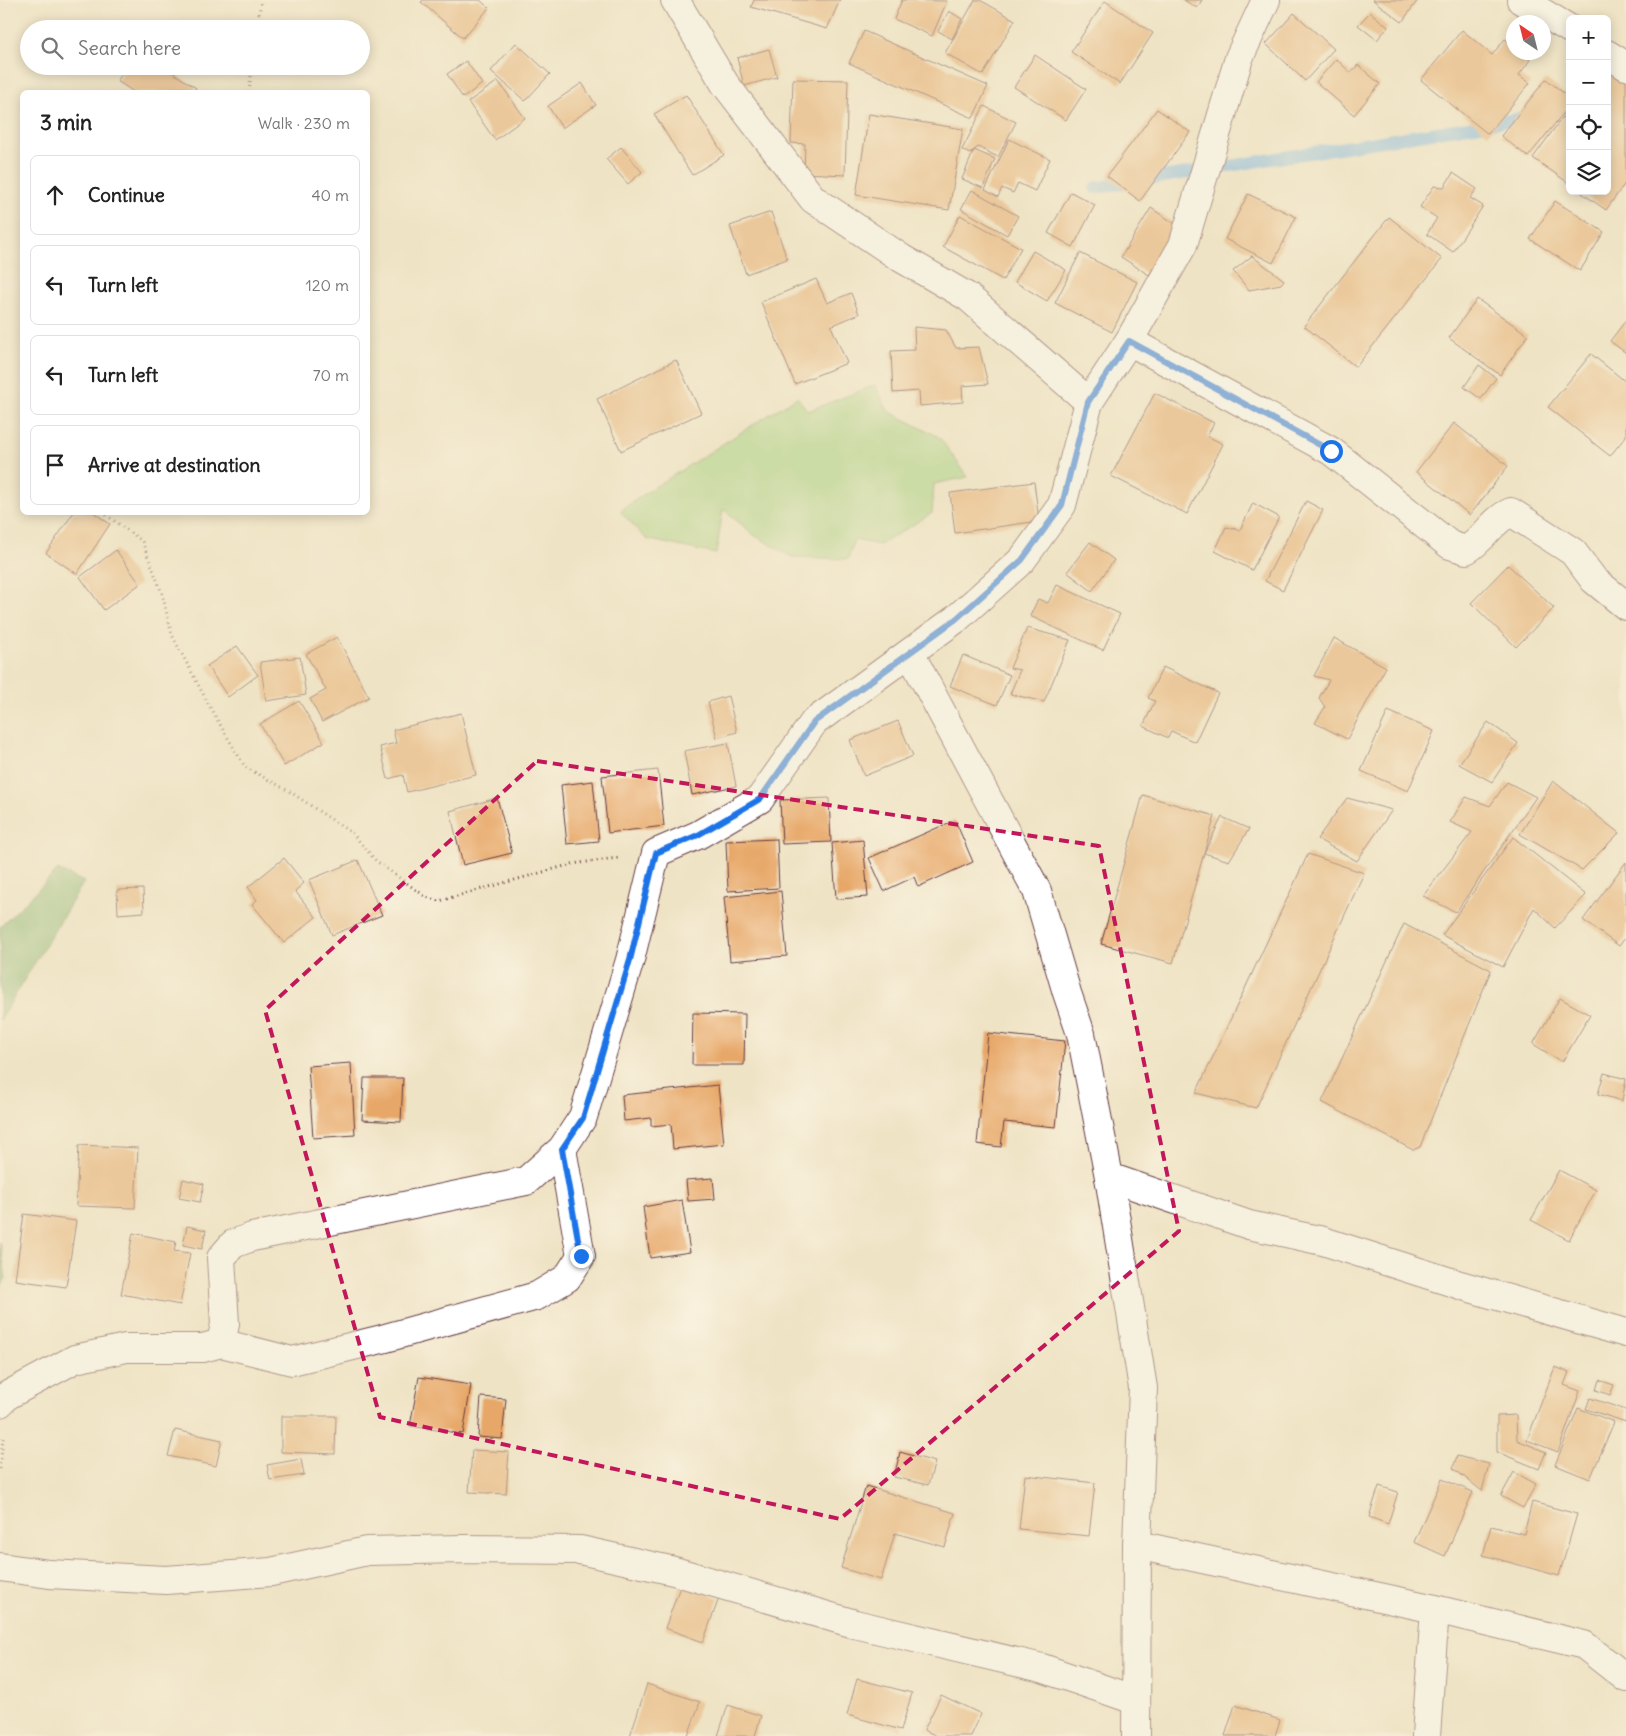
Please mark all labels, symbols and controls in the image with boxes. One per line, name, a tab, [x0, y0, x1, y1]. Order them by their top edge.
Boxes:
north arrow	[1506, 15, 1551, 60]
map controls	[1566, 15, 1611, 195]
button: +	[1566, 15, 1611, 60]
search box	[20, 20, 370, 75]
icon: search	[38, 34, 66, 62]
text: Search here	[78, 36, 181, 60]
button: −	[1566, 60, 1611, 105]
button: locate	[1566, 105, 1611, 150]
text: 3 min	[40, 109, 92, 136]
text: Walk · 230 m	[258, 113, 350, 133]
button: layers	[1566, 150, 1611, 195]
icon: ahead	[41, 181, 69, 209]
text: Continue	[88, 183, 165, 207]
text: 40 m	[311, 185, 349, 205]
icon: left	[41, 271, 69, 299]
text: Turn left	[88, 273, 158, 297]
text: 120 m	[306, 275, 349, 295]
icon: left	[41, 361, 69, 389]
text: Turn left	[88, 363, 158, 387]
text: 70 m	[313, 365, 349, 385]
route start	[1320, 440, 1343, 463]
icon: arrive	[41, 451, 69, 479]
text: Arrive at destination	[88, 453, 261, 477]
route end	[570, 1245, 593, 1268]

